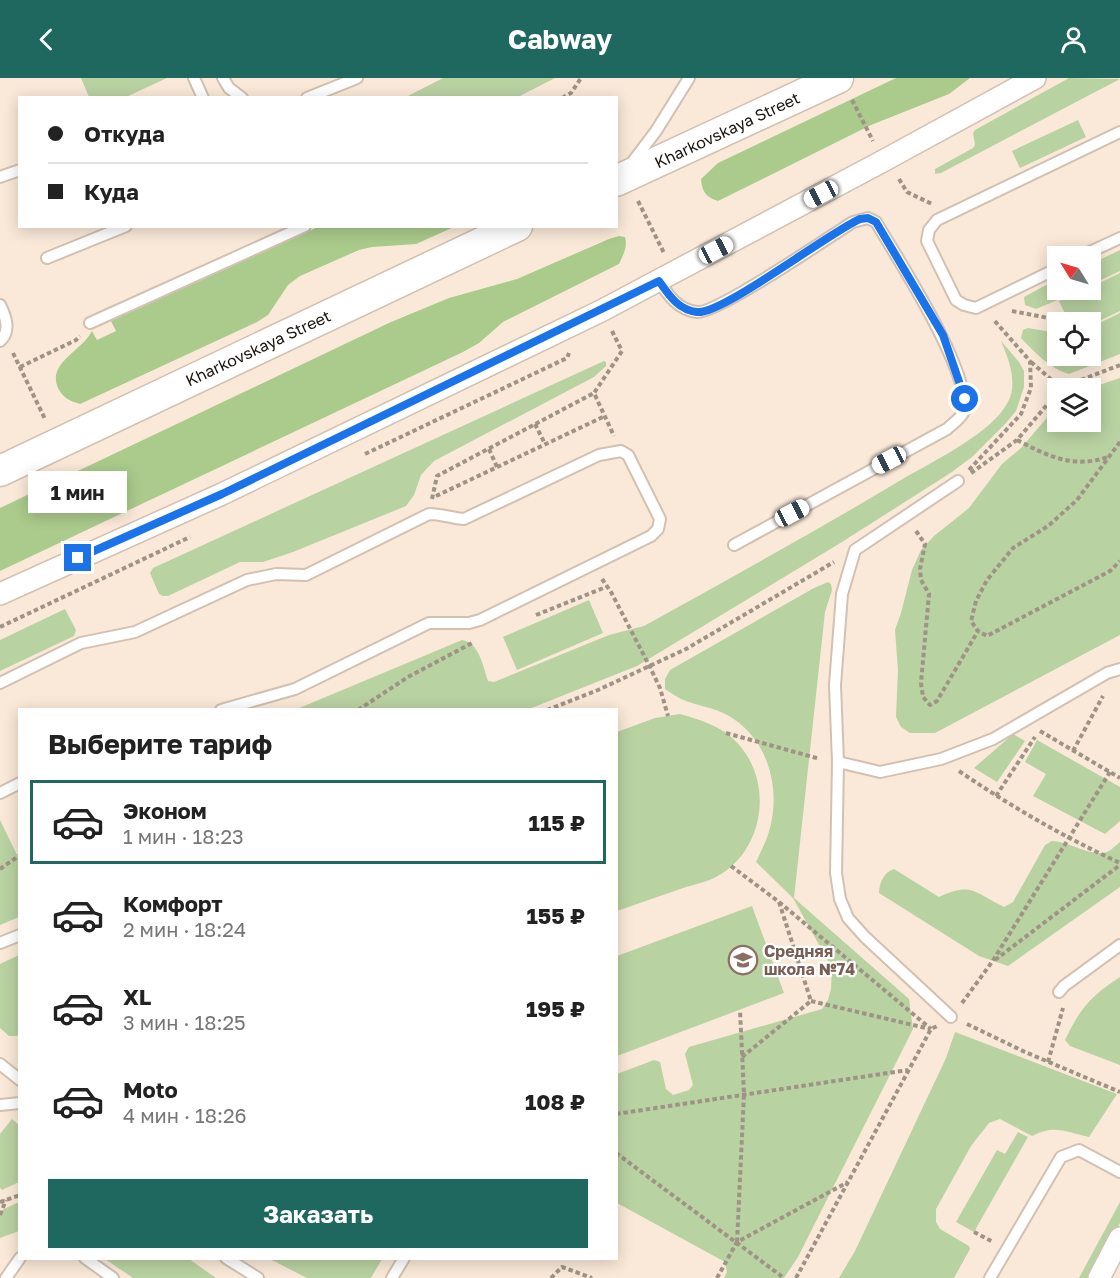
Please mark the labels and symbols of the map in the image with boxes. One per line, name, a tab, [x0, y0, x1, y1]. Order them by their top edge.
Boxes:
street label: Kharkovskaya Street	[651, 88, 803, 172]
car	[801, 178, 841, 210]
car	[696, 234, 736, 266]
north arrow	[1047, 246, 1101, 300]
street label: Kharkovskaya Street	[182, 306, 334, 390]
route start	[951, 385, 978, 412]
car	[869, 444, 909, 476]
callout: 1 мин	[28, 471, 128, 513]
car	[772, 497, 812, 529]
route end	[64, 544, 91, 571]
place label: Средняя школа №74	[764, 941, 855, 979]
school or university icon: Средняя школа №74	[727, 944, 759, 976]

